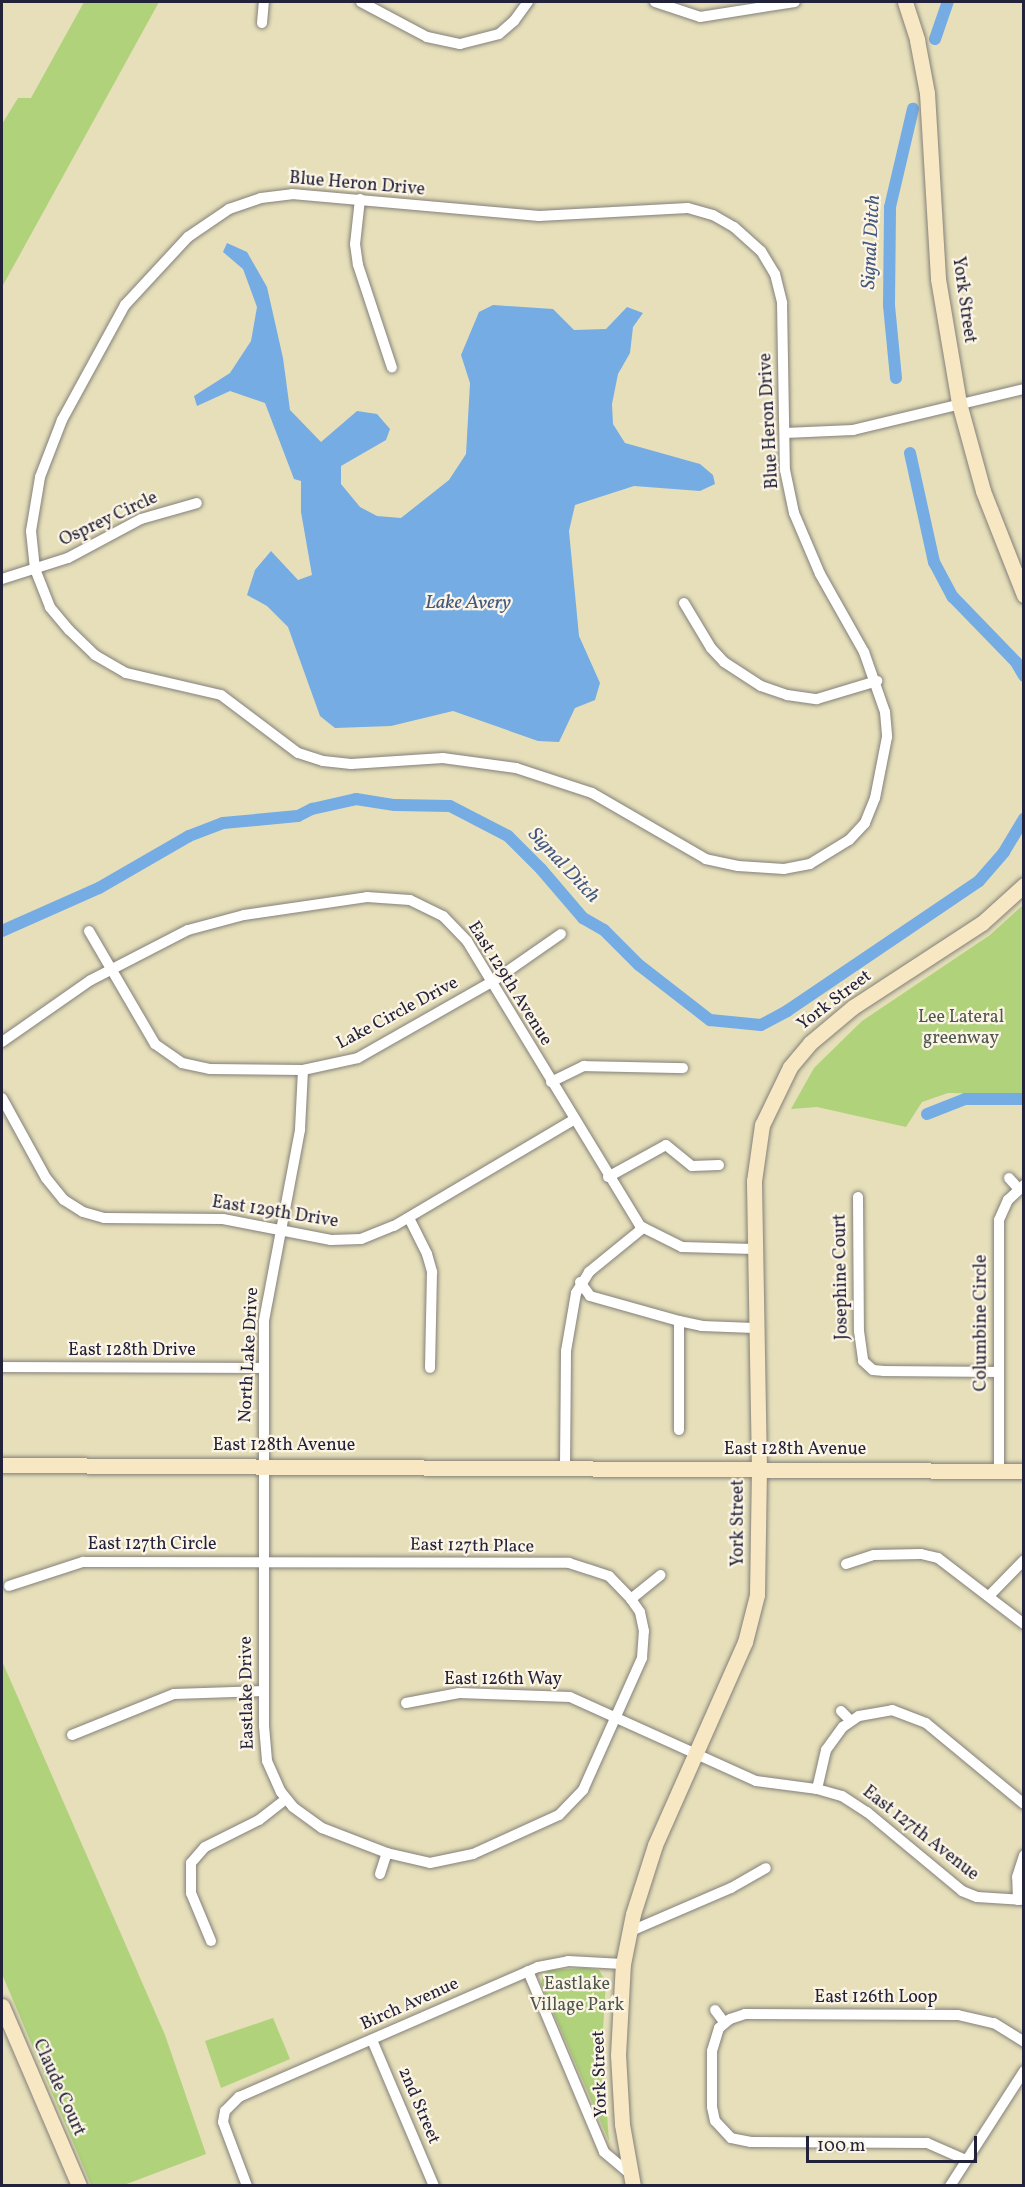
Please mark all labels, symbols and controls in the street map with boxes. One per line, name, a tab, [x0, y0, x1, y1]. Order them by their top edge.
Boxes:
street label: Blue Heron Drive	[288, 168, 426, 202]
water label: Signal Ditch	[858, 194, 886, 290]
street label: York Street	[946, 255, 980, 345]
street label: Blue Heron Drive	[756, 352, 784, 490]
street label: Osprey Circle	[56, 488, 162, 552]
water label: Lake Avery	[425, 591, 511, 615]
water label: Signal Ditch	[522, 823, 604, 909]
street label: East 129th Avenue	[462, 918, 556, 1050]
street label: York Street	[794, 966, 876, 1036]
street label: Lake Circle Drive	[334, 973, 462, 1055]
park label: Lee Lateral greenway	[918, 1008, 1004, 1050]
street label: East 129th Drive	[210, 1192, 340, 1234]
street label: Josephine Court	[830, 1214, 854, 1340]
street label: Columbine Circle	[971, 1255, 993, 1391]
street label: North Lake Drive	[236, 1287, 264, 1423]
street label: East 128th Drive	[68, 1340, 196, 1362]
street label: East 128th Avenue	[213, 1435, 355, 1457]
street label: East 128th Avenue	[724, 1439, 866, 1461]
street label: York Street	[728, 1479, 750, 1567]
street label: East 127th Circle	[87, 1534, 217, 1556]
street label: East 127th Place	[410, 1535, 534, 1559]
street label: Eastlake Drive	[236, 1636, 260, 1750]
street label: East 126th Way	[444, 1669, 562, 1691]
street label: East 127th Avenue	[857, 1782, 983, 1886]
street label: Birch Avenue	[358, 1974, 462, 2036]
park label: Eastlake Village Park	[530, 1975, 624, 2018]
street label: East 126th Loop	[814, 1987, 938, 2009]
street label: York Street	[589, 2030, 613, 2118]
street label: Claude Court	[27, 2036, 89, 2140]
street label: 2nd Street	[392, 2064, 444, 2148]
scale bar	[809, 2124, 980, 2162]
text: 100 m	[817, 2134, 866, 2159]

